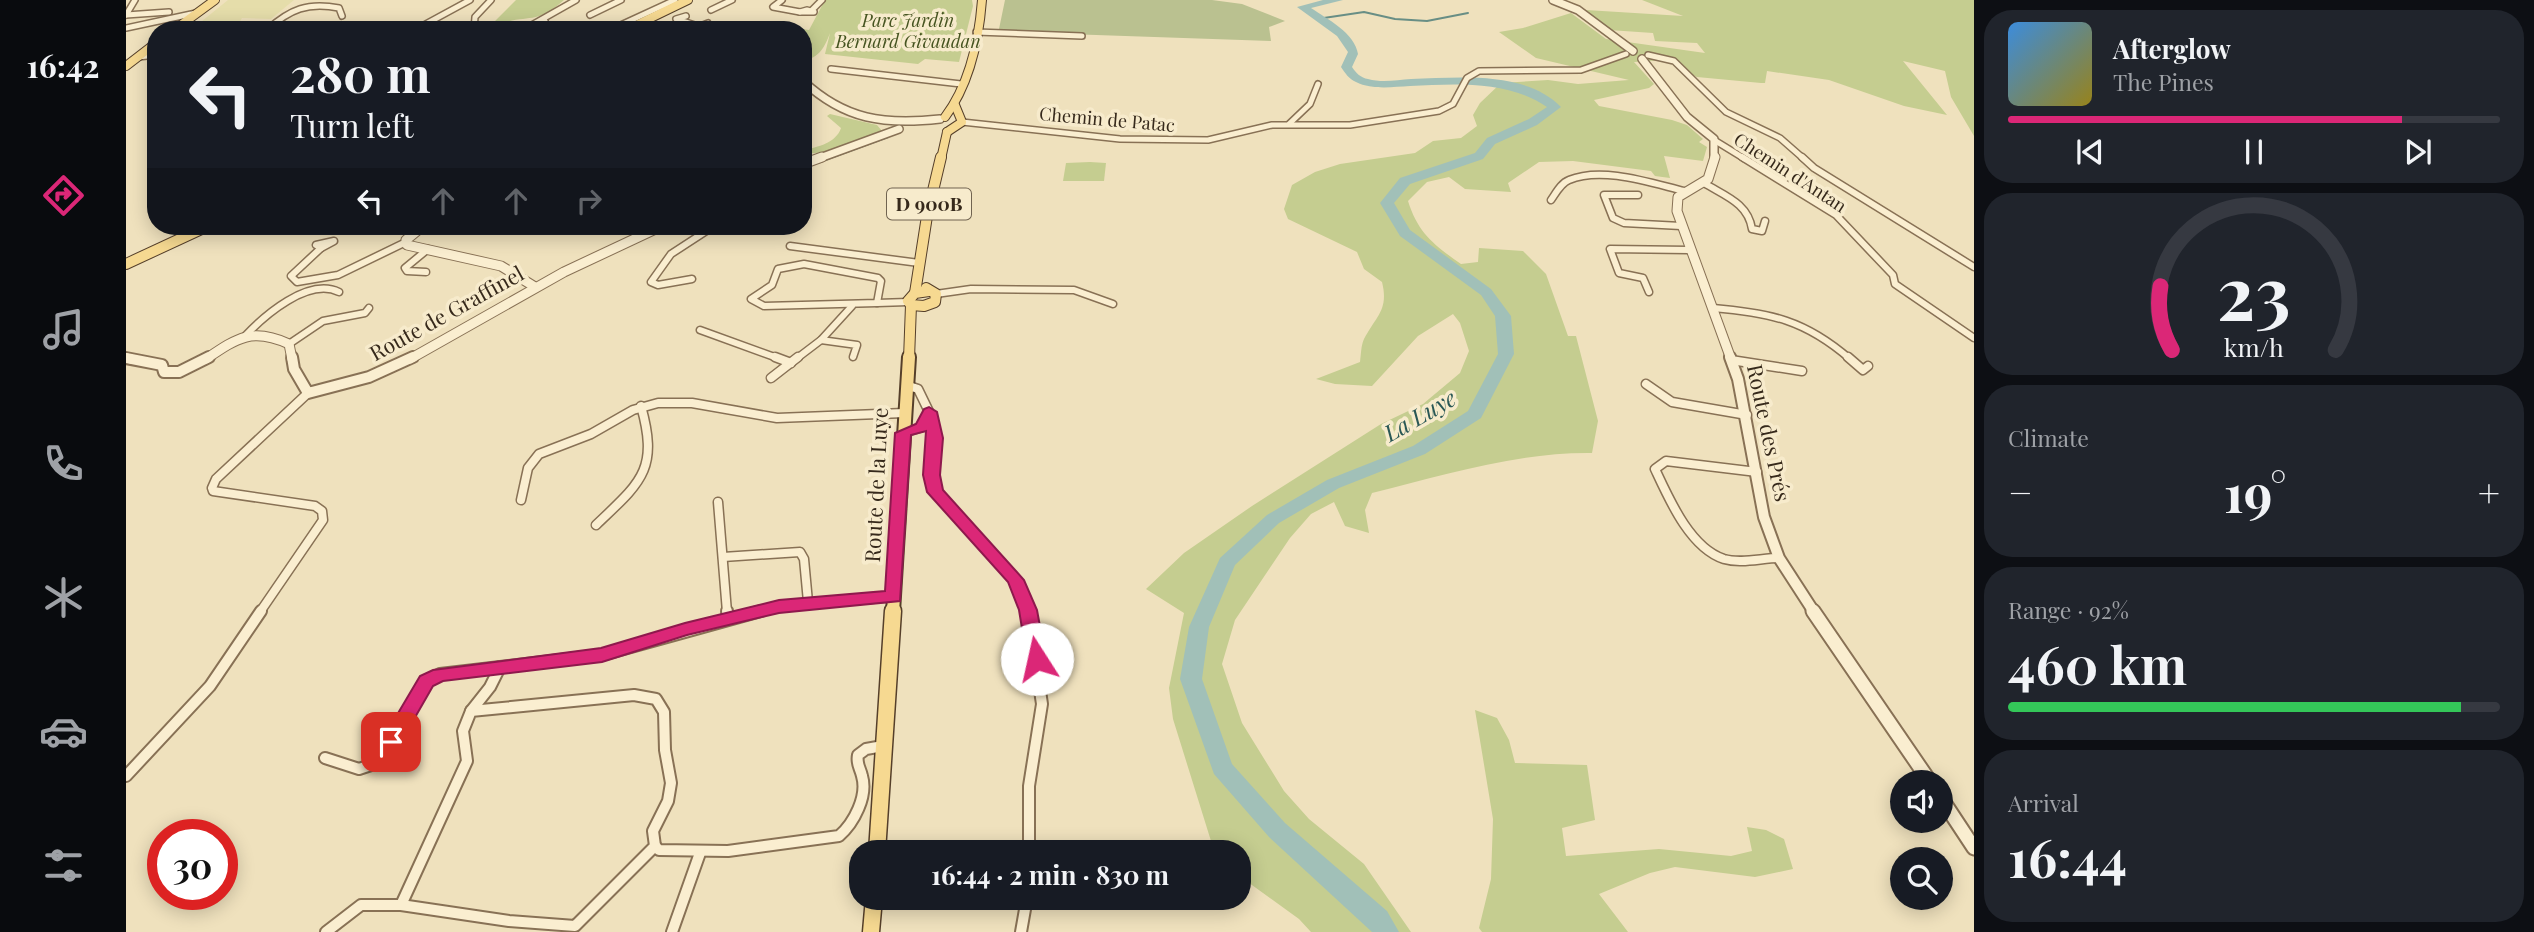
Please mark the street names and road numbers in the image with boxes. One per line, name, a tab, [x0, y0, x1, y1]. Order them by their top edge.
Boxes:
street label: Chemin de Patac	[1038, 101, 1176, 137]
street label: Chemin d'Antan	[1730, 127, 1852, 218]
road number: D 900B	[887, 188, 971, 220]
street label: Route de Graffinel	[364, 258, 528, 366]
street label: Route des Prés	[1742, 362, 1798, 504]
street label: Route de la Luye	[857, 407, 893, 563]

